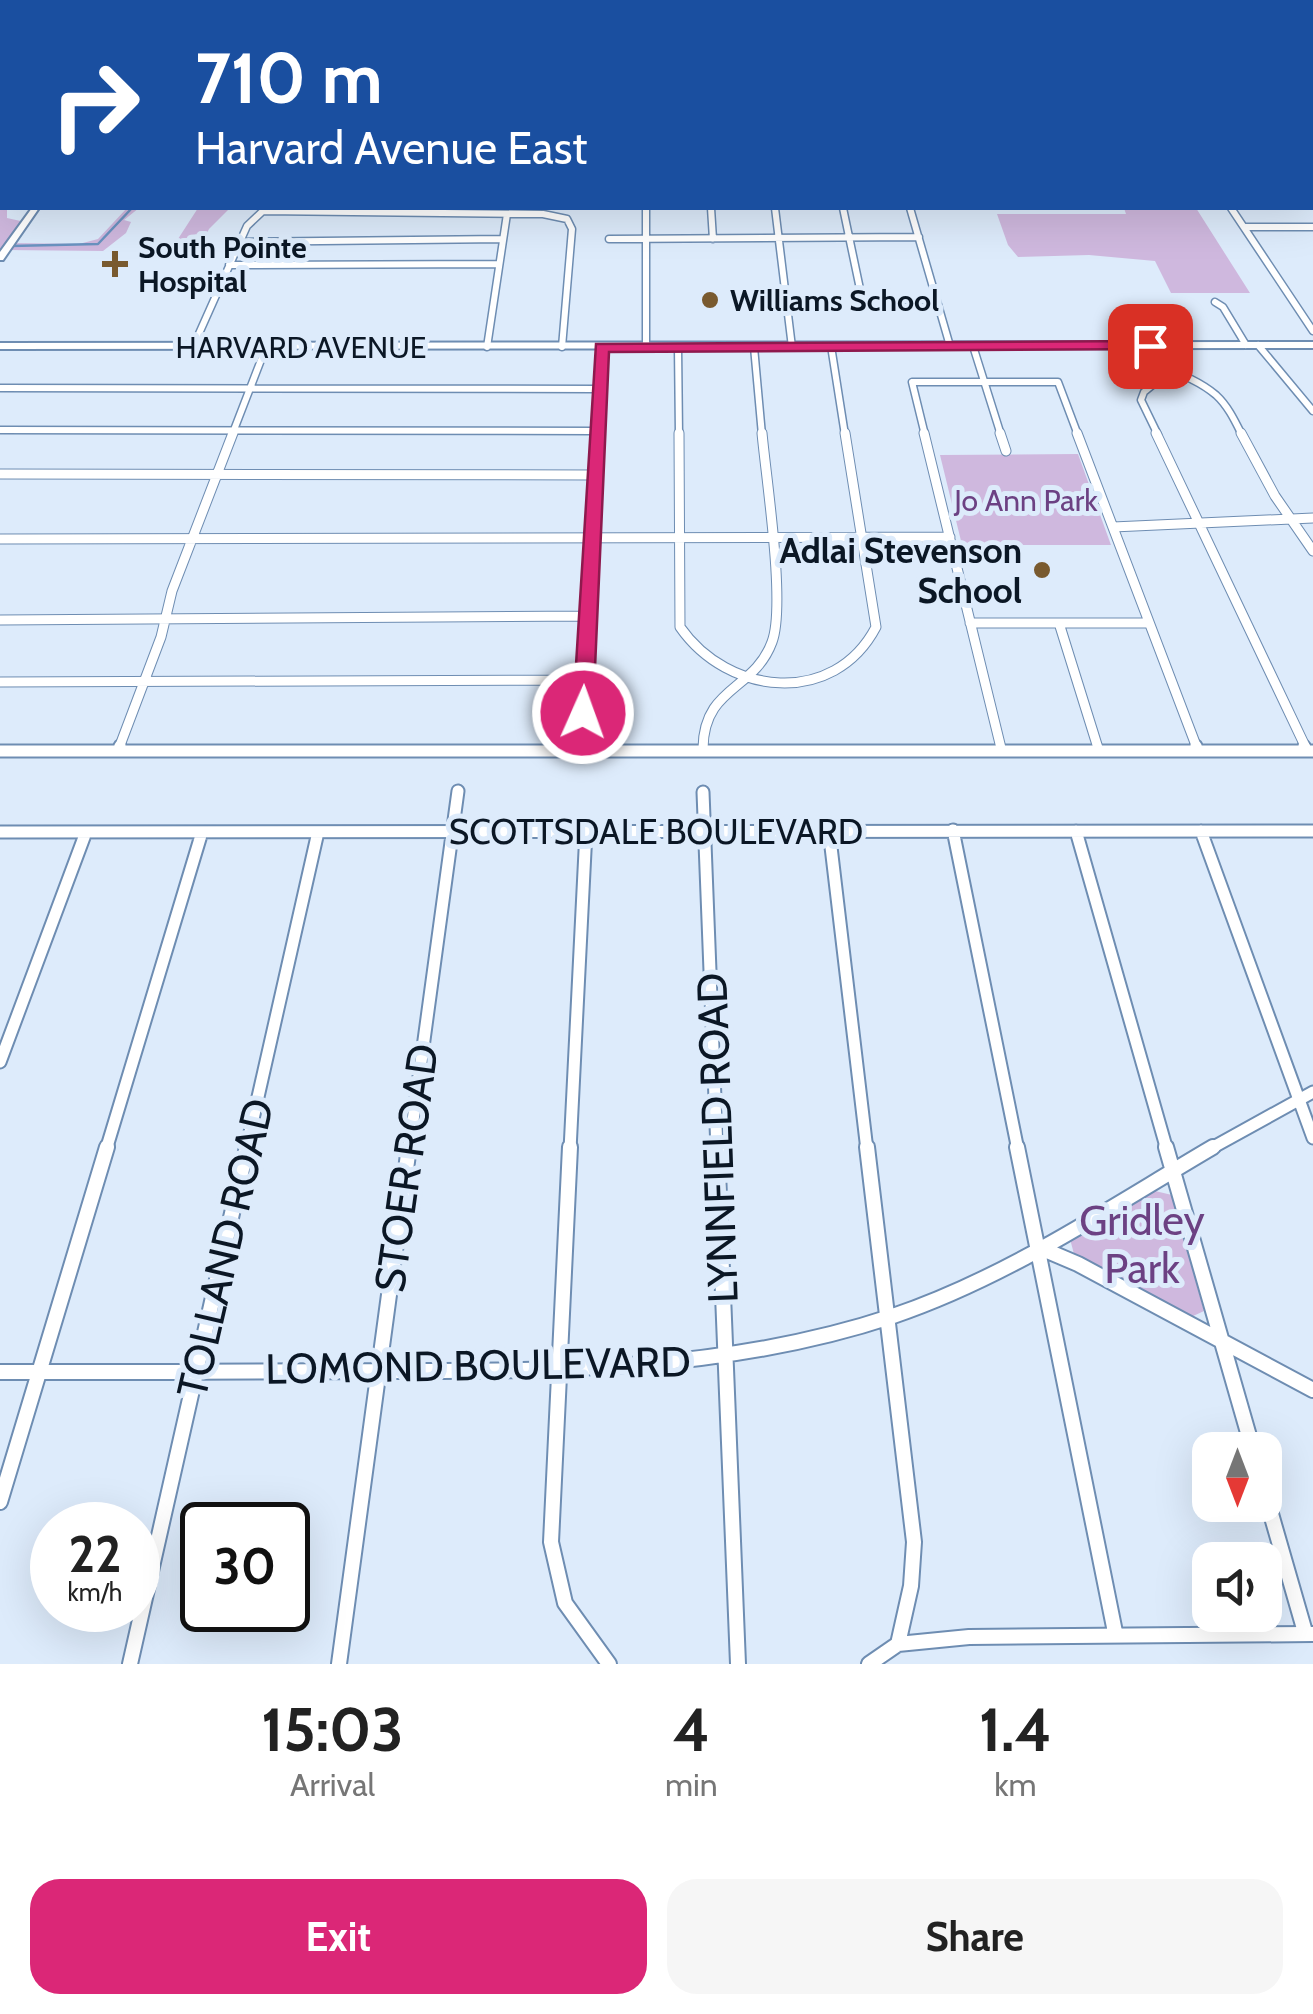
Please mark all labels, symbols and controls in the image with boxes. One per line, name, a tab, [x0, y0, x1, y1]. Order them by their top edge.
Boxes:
text: 710 m	[195, 35, 383, 121]
icon: right	[30, 40, 160, 170]
text: Harvard Avenue East	[195, 121, 588, 175]
place label: South Pointe Hospital	[138, 229, 307, 300]
marker: South Pointe Hospital	[102, 251, 128, 277]
place label: Williams School	[730, 282, 939, 319]
marker: Williams School	[699, 289, 721, 311]
pin	[1108, 304, 1193, 389]
icon: arrive	[1123, 319, 1178, 374]
street label: HARVARD AVENUE	[176, 329, 426, 366]
park label: Jo Ann Park	[953, 482, 1098, 519]
place label: Adlai Stevenson School	[779, 529, 1022, 612]
marker: Adlai Stevenson School	[1031, 559, 1053, 581]
position arrow	[531, 661, 635, 765]
street label: SCOTTSDALE BOULEVARD	[449, 810, 863, 853]
street label: LYNNFIELD ROAD	[685, 972, 749, 1304]
street label: STOER ROAD	[363, 1041, 449, 1295]
street label: TOLLAND ROAD	[165, 1094, 285, 1402]
park label: Gridley Park	[1079, 1194, 1205, 1294]
street label: LOMOND BOULEVARD	[265, 1335, 691, 1395]
north arrow	[1192, 1432, 1282, 1522]
map controls	[1192, 1432, 1282, 1632]
speed limit sign: 30	[180, 1502, 310, 1632]
text: 22	[69, 1524, 121, 1585]
button: sound	[1192, 1542, 1282, 1632]
text: km/h	[68, 1577, 122, 1607]
text: 15:03	[261, 1693, 404, 1766]
text: 4	[673, 1693, 710, 1766]
text: 1.4	[979, 1693, 1052, 1766]
text: Arrival	[290, 1765, 375, 1804]
text: min	[665, 1765, 718, 1804]
text: km	[994, 1765, 1037, 1804]
button: Exit	[30, 1879, 647, 1994]
button: Share	[667, 1879, 1283, 1994]

